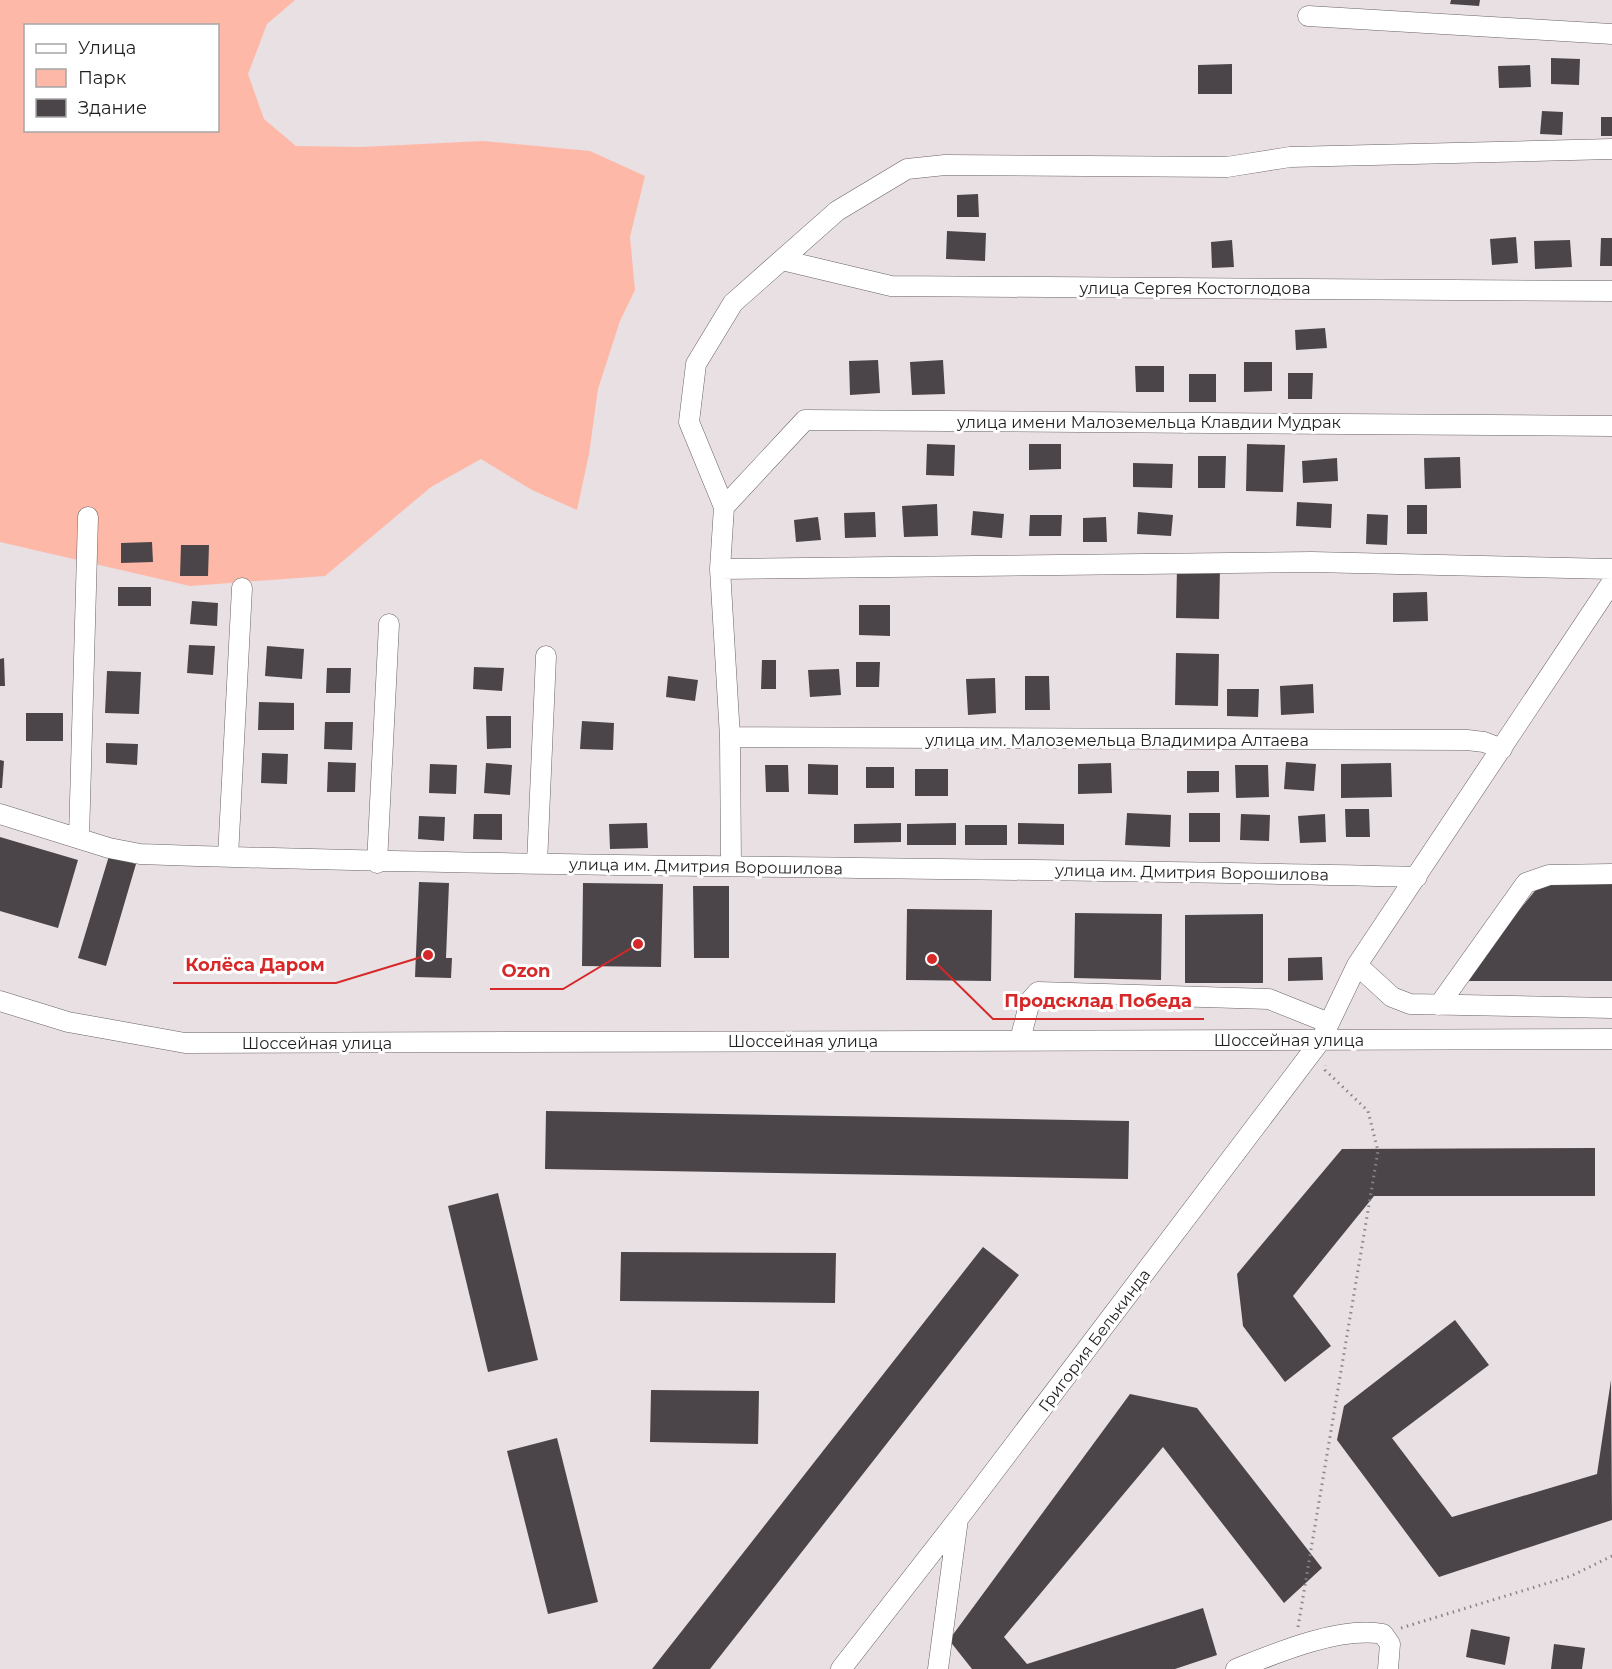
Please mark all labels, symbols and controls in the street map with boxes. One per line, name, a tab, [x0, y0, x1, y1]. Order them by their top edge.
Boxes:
legend	[24, 24, 219, 132]
text: Улица	[78, 37, 136, 59]
text: Парк	[78, 67, 127, 89]
text: Здание	[78, 97, 147, 119]
street label: улица Сергея Костоглодова	[1079, 279, 1310, 298]
street label: улица имени Малоземельца Клавдии Мудрак	[956, 413, 1342, 432]
street label: улица им. Малоземельца Владимира Алтаева	[924, 731, 1309, 750]
street label: улица им. Дмитрия Ворошилова	[568, 855, 843, 878]
street label: улица им. Дмитрия Ворошилова	[1054, 861, 1329, 884]
callout: Колёса Даром	[173, 947, 336, 983]
callout: Ozon	[490, 953, 563, 989]
text: Колёса Даром	[185, 954, 325, 976]
text: Ozon	[501, 960, 551, 982]
callout: Продсклад Победа	[993, 983, 1204, 1019]
text: Продсклад Победа	[1004, 990, 1192, 1012]
street label: Шоссейная улица	[1214, 1031, 1364, 1050]
street label: Шоссейная улица	[728, 1032, 878, 1051]
street label: Шоссейная улица	[242, 1034, 392, 1053]
street label: Григория Белькинда	[1035, 1265, 1154, 1415]

